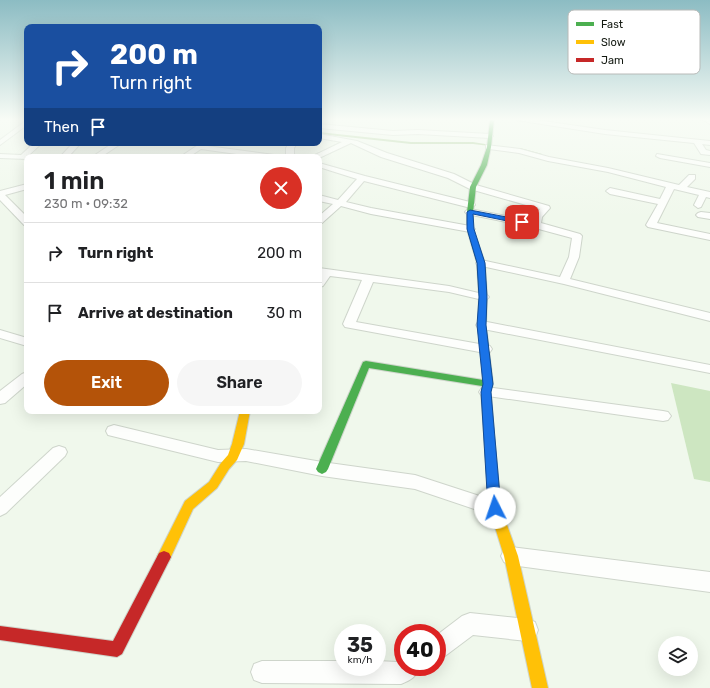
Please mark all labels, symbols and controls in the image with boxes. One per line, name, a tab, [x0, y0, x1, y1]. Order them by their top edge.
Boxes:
legend	[568, 10, 700, 74]
text: Fast	[601, 18, 624, 31]
text: Slow	[601, 36, 626, 49]
text: 200 m	[110, 38, 198, 71]
icon: right	[44, 40, 96, 92]
text: Jam	[601, 54, 624, 67]
text: Turn right	[110, 72, 192, 94]
icon: arrive	[87, 116, 109, 138]
text: Then	[44, 118, 79, 136]
text: 1 min	[44, 167, 104, 195]
button: close	[260, 167, 302, 209]
text: 230 m · 09:32	[44, 196, 128, 211]
pin	[505, 205, 539, 239]
icon: arrive	[511, 211, 533, 233]
icon: right	[44, 242, 66, 264]
text: Turn right	[78, 244, 153, 262]
text: 200 m	[257, 244, 302, 262]
icon: arrive	[44, 302, 66, 324]
text: Arrive at destination	[78, 304, 233, 322]
text: 30 m	[266, 304, 302, 322]
button: Exit	[44, 360, 169, 406]
button: Share	[177, 360, 302, 406]
position arrow	[474, 487, 516, 529]
speed limit sign: 40	[394, 624, 446, 676]
text: 35	[347, 633, 373, 657]
map controls	[658, 636, 698, 676]
button: layers	[658, 636, 698, 676]
text: km/h	[348, 654, 372, 666]

